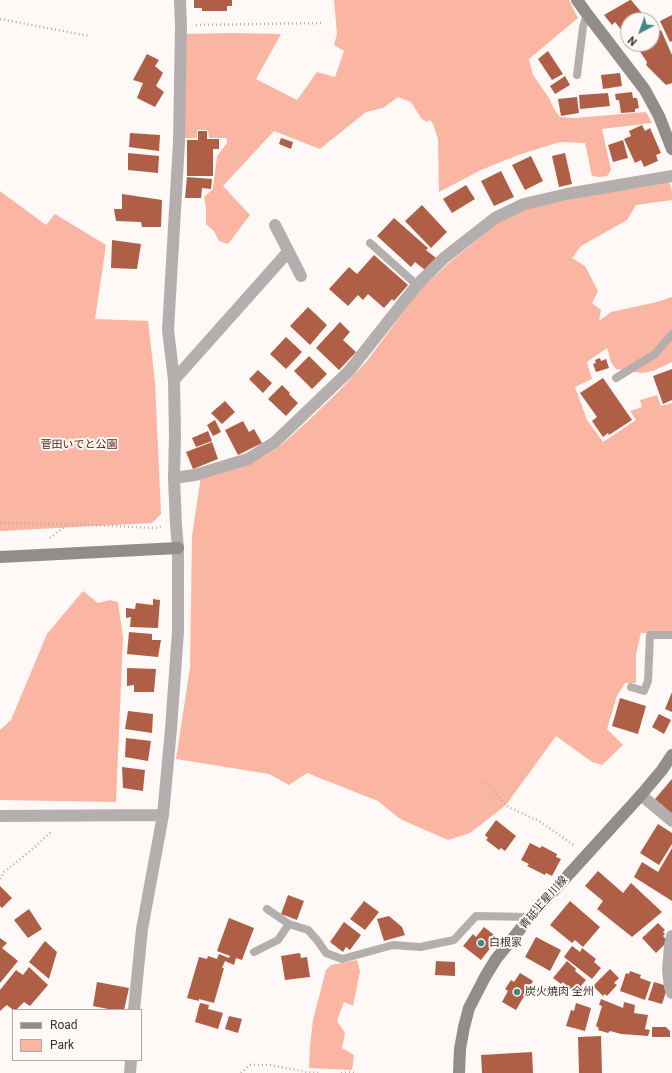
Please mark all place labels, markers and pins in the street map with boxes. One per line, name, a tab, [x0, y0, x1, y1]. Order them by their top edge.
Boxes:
place label: 白根家	[489, 936, 522, 950]
marker: 白根家	[476, 938, 486, 948]
place label: 炭火焼肉 全州	[525, 985, 594, 999]
marker: 炭火焼肉 全州	[512, 987, 522, 997]

